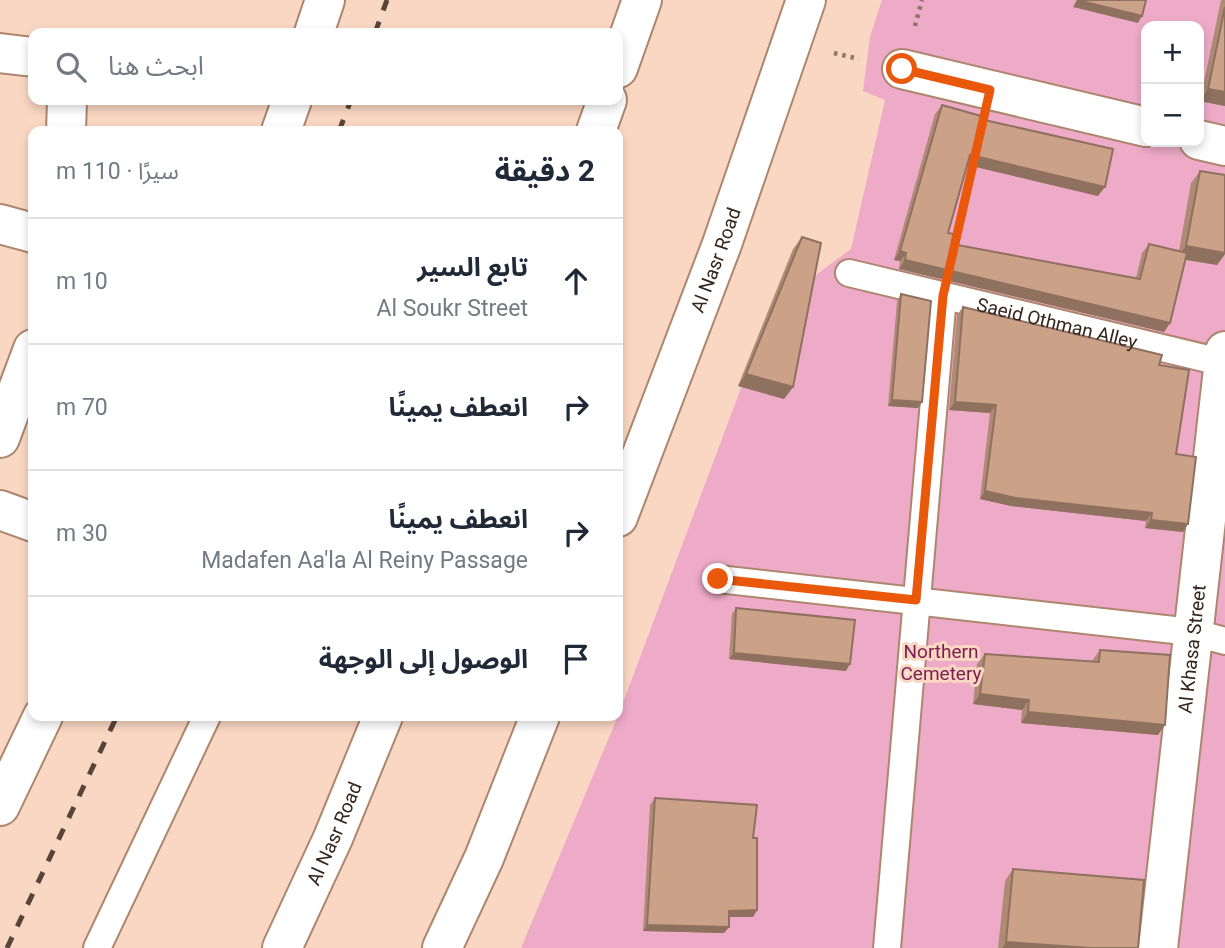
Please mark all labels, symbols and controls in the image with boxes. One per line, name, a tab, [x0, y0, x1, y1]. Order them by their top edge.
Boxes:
map controls	[1141, 21, 1204, 147]
button: +	[1141, 21, 1204, 84]
search box	[28, 28, 623, 105]
icon: search	[52, 48, 90, 86]
text: ابحث هنا	[108, 51, 204, 81]
route start	[886, 53, 917, 84]
button: −	[1141, 84, 1204, 147]
text: 2 دقيقة	[495, 153, 595, 188]
text: سيرًا · 110 m	[56, 158, 179, 185]
street label: Al Nasr Road	[686, 204, 746, 316]
text: تابع السير	[417, 252, 528, 282]
icon: ahead	[557, 262, 595, 300]
text: 10 m	[56, 268, 108, 295]
street label: Saeid Othman Alley	[974, 293, 1140, 354]
text: Al Soukr Street	[376, 295, 528, 322]
icon: right	[557, 388, 595, 426]
text: انعطف يمينًا	[389, 392, 528, 422]
text: 70 m	[56, 394, 108, 421]
text: انعطف يمينًا	[389, 504, 528, 534]
icon: right	[557, 514, 595, 552]
text: 30 m	[56, 520, 108, 547]
text: Madafen Aa'la Al Reiny Passage	[201, 547, 528, 574]
route end	[702, 563, 733, 594]
street label: Al Khasa Street	[1173, 583, 1211, 715]
icon: arrive	[557, 640, 595, 678]
park label: Northern Cemetery	[900, 640, 982, 685]
text: الوصول إلى الوجهة	[319, 644, 528, 674]
street label: Al Nasr Road	[302, 778, 367, 889]

